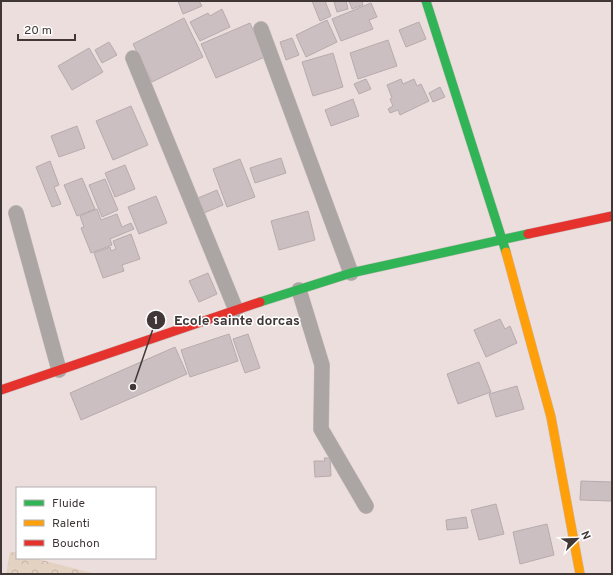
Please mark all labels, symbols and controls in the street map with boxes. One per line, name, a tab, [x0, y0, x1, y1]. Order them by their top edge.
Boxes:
scale bar	[18, 16, 75, 42]
text: 20 m	[24, 23, 52, 39]
callout: Ecole sainte dorcas	[146, 307, 308, 333]
text: 1	[154, 313, 158, 329]
text: Ecole sainte dorcas	[174, 313, 300, 330]
legend	[16, 487, 156, 559]
text: Fluide	[52, 496, 85, 512]
text: Ralenti	[52, 516, 90, 532]
north arrow	[557, 519, 597, 559]
text: N	[577, 529, 593, 542]
text: Bouchon	[52, 536, 100, 552]

